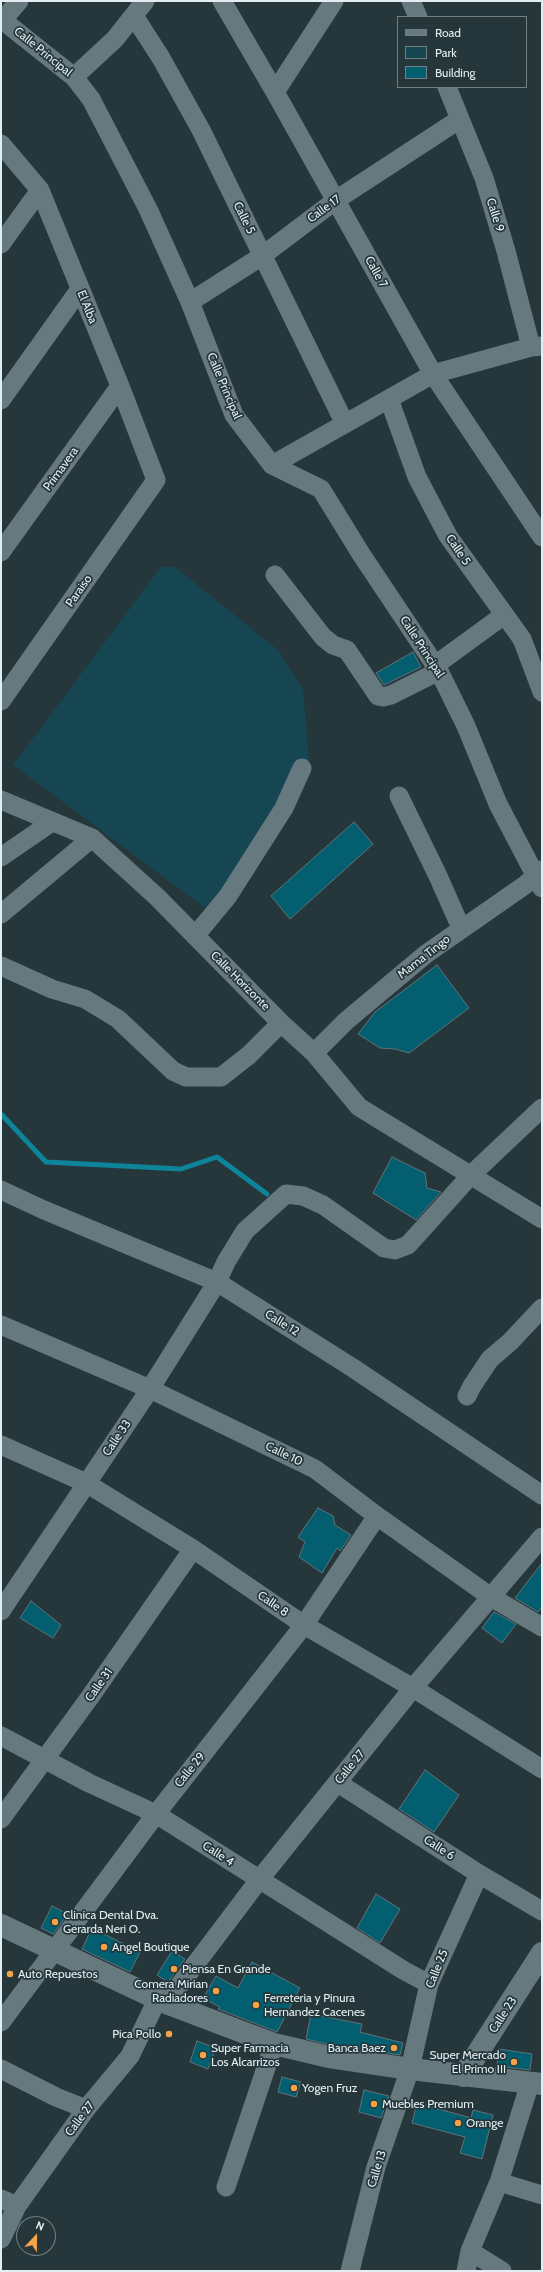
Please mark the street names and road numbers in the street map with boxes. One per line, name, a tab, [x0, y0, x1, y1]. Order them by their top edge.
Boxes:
street label: Calle Principal	[11, 24, 75, 80]
street label: Calle 17	[305, 192, 343, 226]
street label: Calle 9	[483, 196, 507, 234]
street label: Calle 5	[230, 200, 258, 236]
street label: Calle 7	[362, 254, 390, 290]
street label: El Alba	[74, 288, 100, 326]
street label: Calle Principal	[204, 351, 244, 421]
street label: Primavera	[40, 444, 82, 494]
street label: Calle 5	[442, 532, 474, 568]
street label: Paraiso	[63, 572, 95, 610]
street label: Calle Principal	[397, 613, 447, 681]
street label: Mama Tingo	[395, 932, 453, 982]
street label: Calle Horizonte	[207, 948, 273, 1014]
street label: Calle 12	[262, 1307, 302, 1339]
street label: Calle 33	[100, 1417, 134, 1459]
street label: Calle 10	[263, 1439, 305, 1469]
street label: Calle 8	[255, 1588, 291, 1620]
street label: Calle 31	[82, 1665, 116, 1705]
street label: Calle 27	[332, 1747, 368, 1787]
street label: Calle 29	[172, 1750, 208, 1790]
street label: Calle 6	[421, 1833, 457, 1863]
street label: Calle 4	[200, 1839, 236, 1869]
street label: Calle 25	[423, 1948, 451, 1990]
street label: Calle 23	[486, 1994, 520, 2036]
street label: Calle 27	[62, 2099, 98, 2139]
street label: Calle 13	[365, 2149, 389, 2189]

